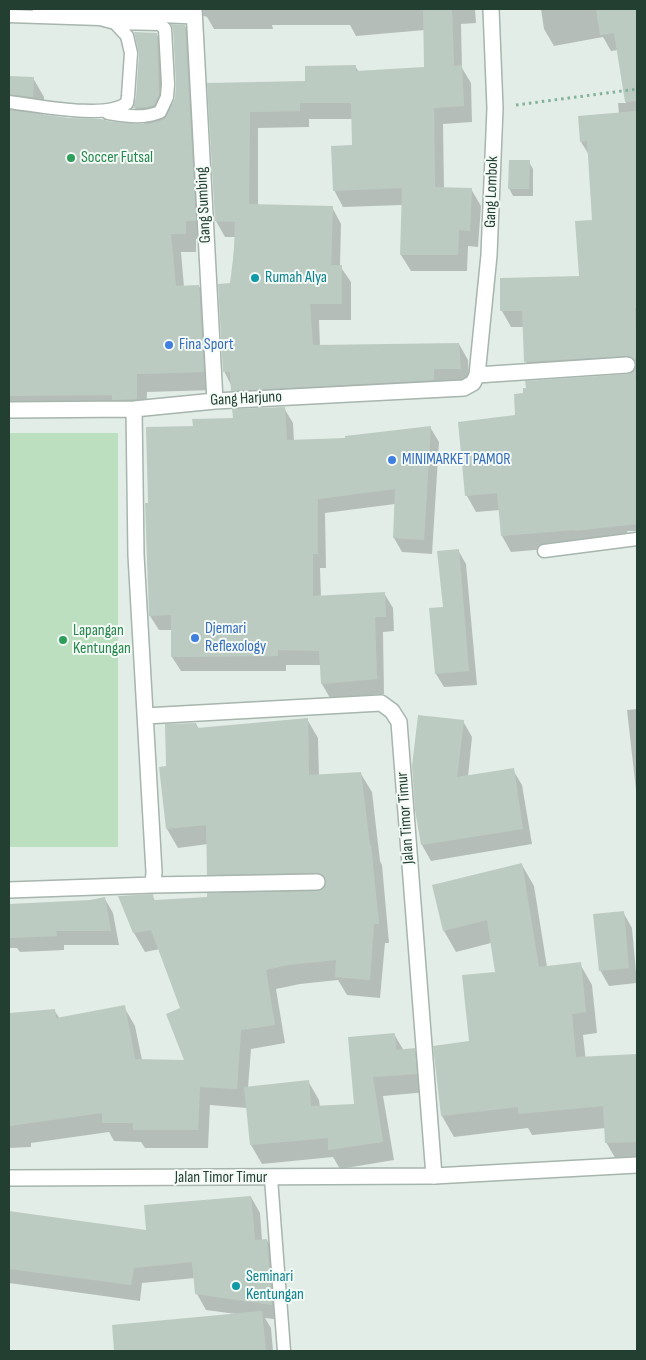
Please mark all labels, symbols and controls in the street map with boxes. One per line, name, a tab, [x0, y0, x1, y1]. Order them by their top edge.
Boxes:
place label: Soccer Futsal	[81, 148, 153, 168]
marker: Soccer Futsal	[65, 152, 77, 164]
street label: Gang Lombok	[481, 156, 503, 228]
street label: Gang Sumbing	[192, 166, 216, 244]
place label: Rumah Alya	[265, 268, 327, 288]
marker: Rumah Alya	[249, 272, 261, 284]
place label: Fina Sport	[179, 335, 234, 355]
marker: Fina Sport	[163, 339, 175, 351]
street label: Gang Harjuno	[210, 388, 282, 410]
place label: MINIMARKET PAMOR	[402, 450, 511, 470]
marker: MINIMARKET PAMOR	[386, 454, 398, 466]
place label: Djemari Reflexology	[205, 619, 266, 657]
place label: Lapangan Kentungan	[73, 621, 131, 659]
marker: Djemari Reflexology	[189, 632, 201, 644]
marker: Lapangan Kentungan	[57, 634, 69, 646]
street label: Jalan Timor Timur	[393, 771, 419, 865]
street label: Jalan Timor Timur	[175, 1168, 267, 1188]
place label: Seminari Kentungan	[246, 1267, 304, 1305]
marker: Seminari Kentungan	[230, 1280, 242, 1292]

